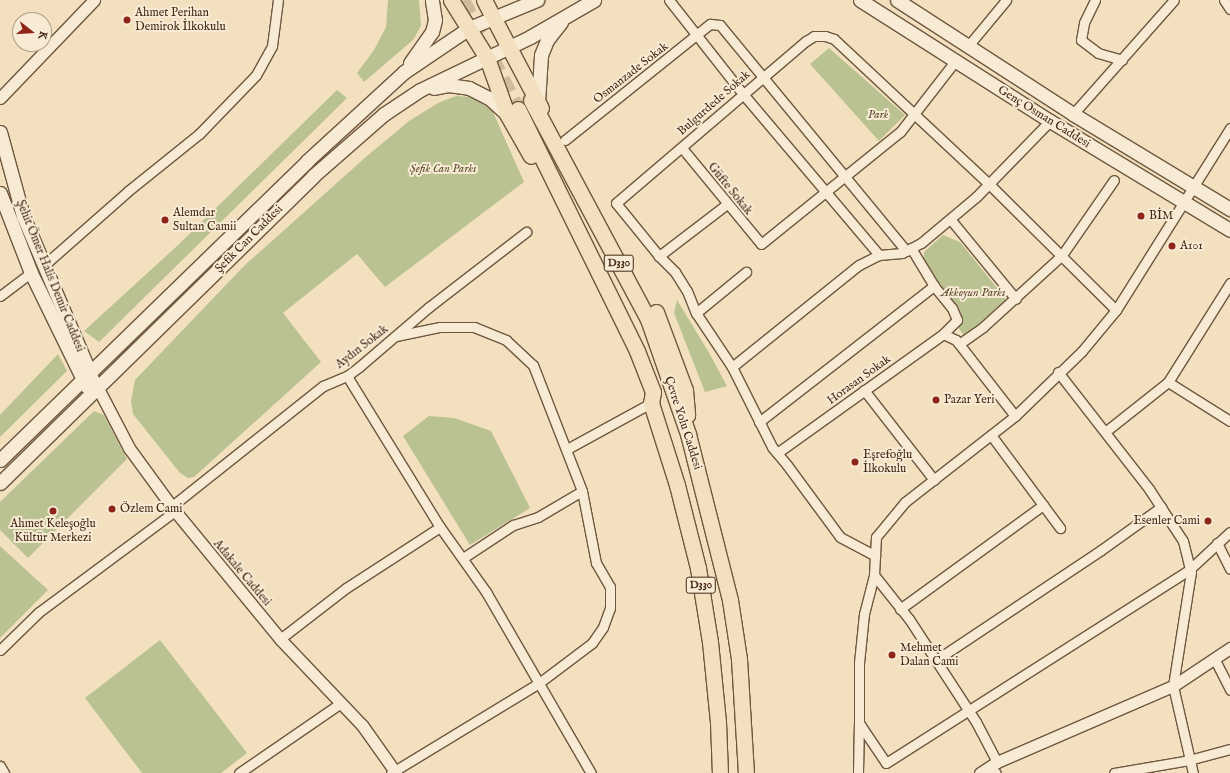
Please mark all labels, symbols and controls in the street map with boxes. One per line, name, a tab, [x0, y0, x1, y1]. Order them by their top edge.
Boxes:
place label: Ahmet Perihan Demirok İlkokulu	[135, 6, 226, 34]
north arrow	[12, 12, 52, 52]
marker: Ahmet Perihan Demirok İlkokulu	[122, 15, 132, 25]
text: K	[35, 29, 50, 41]
street label: Osmanzade Sokak	[591, 39, 671, 107]
street label: Bulgurdede Sokak	[675, 68, 753, 138]
street label: Genç Osman Caddesi	[995, 83, 1093, 151]
park label: Park	[868, 108, 888, 122]
street label: Güfte Sokak	[705, 160, 755, 218]
park label: Şefik Can Parkı	[410, 162, 476, 176]
street label: Şehit Ömer Halis Demir Caddesi	[13, 198, 87, 354]
street label: Şefik Can Caddesi	[212, 202, 286, 276]
place label: Alemdar Sultan Camii	[173, 206, 236, 234]
place label: BİM	[1149, 209, 1173, 223]
marker: BİM	[1136, 211, 1146, 221]
marker: Alemdar Sultan Camii	[160, 215, 170, 225]
place label: A101	[1180, 239, 1203, 253]
marker: A101	[1167, 241, 1177, 251]
road number: D330	[603, 254, 635, 272]
park label: Akkoyun Parkı	[941, 286, 1005, 300]
street label: Aydın Sokak	[333, 322, 391, 372]
street label: Horasan Sokak	[824, 352, 894, 408]
street label: Çevre Yolu Caddesi	[661, 374, 705, 472]
place label: Pazar Yeri	[944, 393, 994, 407]
marker: Pazar Yeri	[931, 395, 941, 405]
place label: Eşrefoğlu İlkokulu	[863, 448, 912, 476]
marker: Eşrefoğlu İlkokulu	[850, 457, 860, 467]
place label: Özlem Cami	[120, 502, 182, 516]
marker: Özlem Cami	[107, 504, 117, 514]
marker: Ahmet Keleşoğlu Kültür Merkezi	[48, 506, 58, 516]
place label: Esenler Cami	[1134, 514, 1200, 528]
marker: Esenler Cami	[1203, 516, 1213, 526]
place label: Ahmet Keleşoğlu Kültür Merkezi	[10, 517, 96, 545]
street label: Adakale Caddesi	[210, 537, 274, 609]
road number: D330	[685, 576, 717, 594]
place label: Mehmet Dalan Cami	[900, 641, 959, 669]
marker: Mehmet Dalan Cami	[887, 650, 897, 660]

